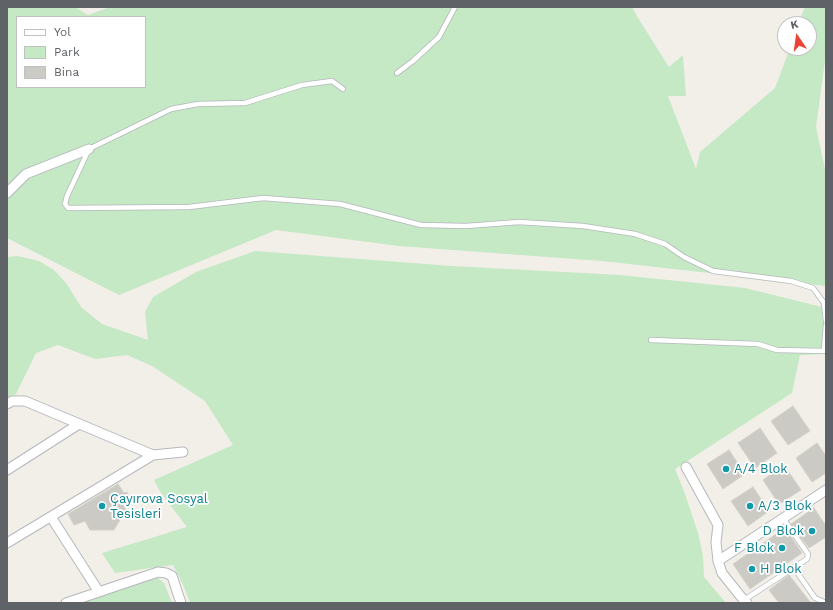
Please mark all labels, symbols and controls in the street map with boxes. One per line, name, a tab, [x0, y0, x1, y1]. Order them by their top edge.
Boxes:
legend	[16, 16, 146, 88]
north arrow	[777, 16, 817, 56]
text: K	[789, 18, 800, 32]
text: Yol	[54, 25, 71, 39]
text: Park	[54, 45, 80, 59]
text: Bina	[54, 65, 79, 79]
place label: A/4 Blok	[734, 461, 788, 477]
marker: A/4 Blok	[721, 464, 731, 474]
place label: Çayırova Sosyal Tesisleri	[110, 491, 208, 522]
place label: A/3 Blok	[758, 498, 812, 514]
marker: Çayırova Sosyal Tesisleri	[97, 501, 107, 511]
marker: A/3 Blok	[745, 501, 755, 511]
place label: D Blok	[763, 523, 804, 539]
marker: D Blok	[807, 526, 817, 536]
place label: F Blok	[734, 540, 774, 556]
marker: F Blok	[777, 543, 787, 553]
place label: H Blok	[760, 561, 802, 577]
marker: H Blok	[747, 564, 757, 574]

